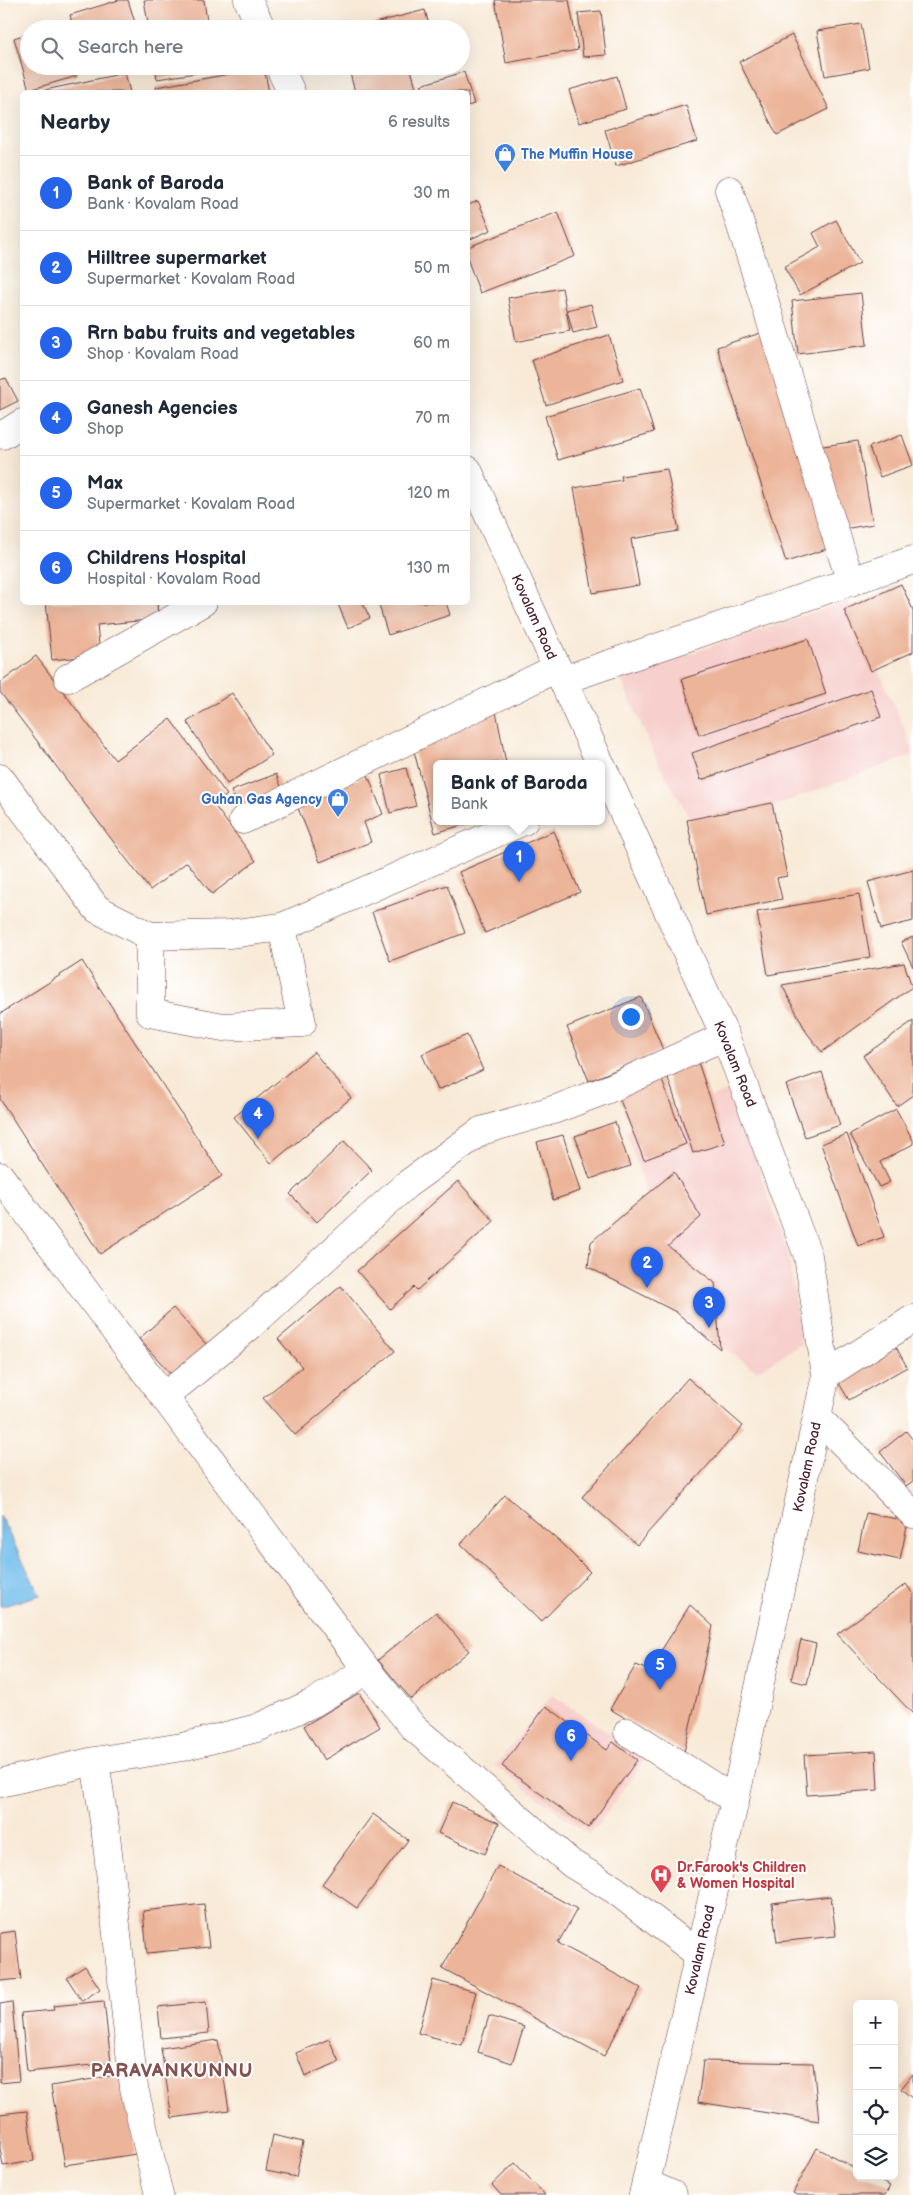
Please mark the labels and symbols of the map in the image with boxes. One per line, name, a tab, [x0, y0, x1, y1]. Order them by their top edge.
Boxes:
shop icon: The Muffin House	[493, 142, 517, 173]
place label: The Muffin House	[521, 146, 633, 163]
street label: Kovalam Road	[508, 572, 560, 662]
shop icon: Guhan Gas Agency	[326, 787, 350, 818]
place label: Guhan Gas Agency	[201, 791, 323, 808]
pin: 1	[503, 841, 535, 882]
your location	[618, 1004, 644, 1030]
street label: Kovalam Road	[710, 1018, 760, 1110]
pin: 4	[242, 1098, 274, 1139]
pin: 2	[631, 1247, 663, 1288]
pin: 3	[693, 1287, 725, 1328]
street label: Kovalam Road	[789, 1421, 825, 1513]
pin: 5	[644, 1649, 676, 1690]
pin: 6	[555, 1720, 587, 1761]
place label: Dr.Farook's Children & Women Hospital	[677, 1859, 806, 1892]
hospital icon: Dr.Farook's Children & Women Hospital	[649, 1863, 673, 1894]
street label: Kovalam Road	[681, 1904, 719, 1996]
district label: PARAVANKUNNU	[91, 2060, 253, 2083]

